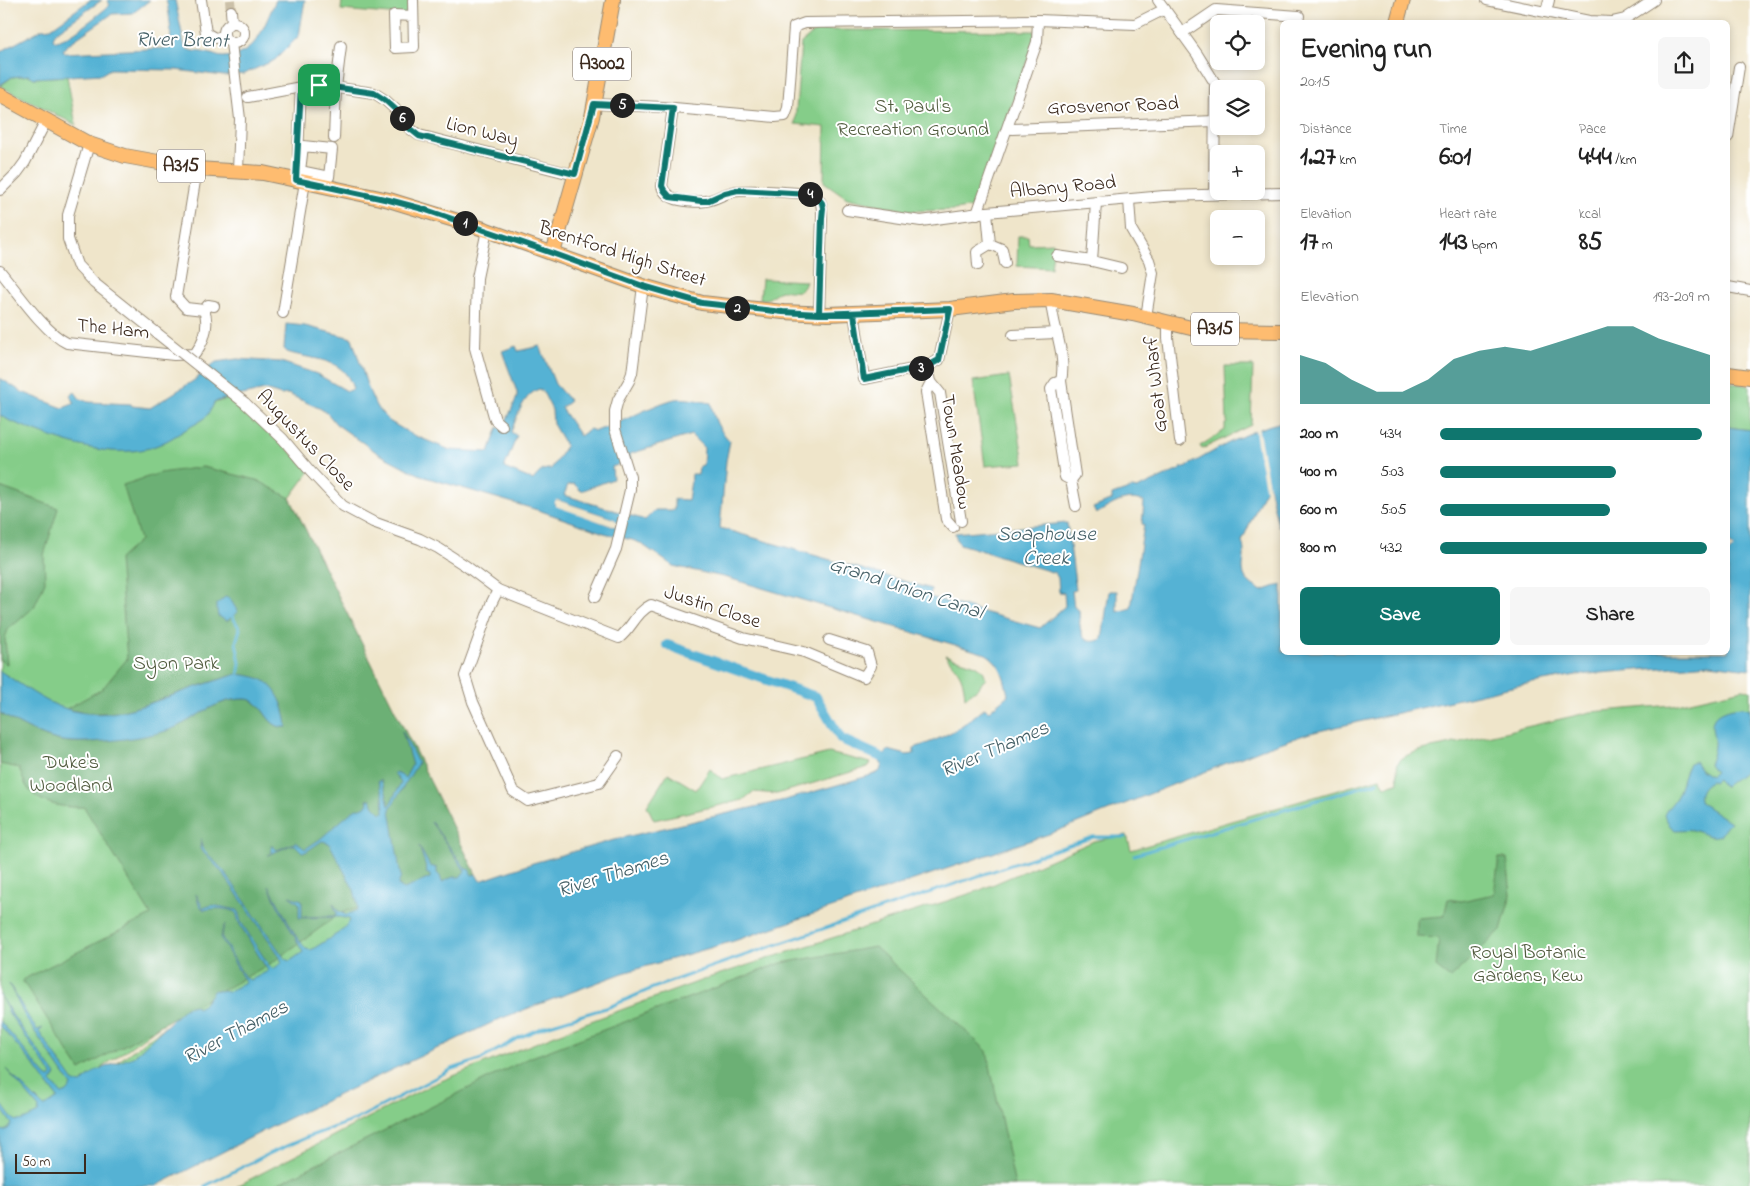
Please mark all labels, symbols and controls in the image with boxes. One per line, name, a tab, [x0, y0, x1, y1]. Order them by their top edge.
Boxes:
map controls	[1210, 15, 1265, 265]
button: locate	[1210, 15, 1265, 70]
water label: River Brent	[135, 25, 231, 57]
text: Evening run	[1300, 30, 1432, 71]
button: share	[1658, 37, 1710, 89]
road number: A3002	[573, 48, 631, 80]
pin	[298, 64, 340, 106]
text: 20:15	[1300, 70, 1330, 94]
icon: arrive	[305, 71, 333, 99]
button: layers	[1210, 80, 1265, 135]
street label: Grosvenor Road	[1047, 90, 1179, 124]
pin: 5	[610, 92, 634, 118]
park label: St. Paul's Recreation Ground	[837, 93, 989, 145]
text: 5	[618, 95, 627, 116]
pin: 6	[390, 106, 414, 130]
text: 6	[399, 108, 406, 129]
street label: Lion Way	[443, 110, 521, 156]
text: Distance	[1300, 119, 1352, 140]
text: Time	[1439, 119, 1467, 140]
text: Pace	[1579, 119, 1606, 140]
text: 1.27	[1300, 140, 1336, 176]
text: 6:01	[1439, 140, 1471, 176]
text: 4:44	[1579, 140, 1612, 176]
button: +	[1210, 145, 1265, 200]
road number: A315	[157, 150, 205, 182]
text: km	[1336, 150, 1356, 171]
text: /km	[1612, 150, 1637, 171]
street label: Albany Road	[1009, 169, 1117, 207]
pin: 4	[798, 182, 822, 206]
text: 4	[808, 184, 813, 205]
text: Elevation	[1300, 204, 1351, 225]
text: Heart rate	[1439, 204, 1497, 225]
text: kcal	[1579, 204, 1601, 225]
pin: 1	[452, 210, 478, 236]
button: −	[1210, 210, 1265, 265]
text: 1	[463, 213, 468, 234]
street label: Brentford High Street	[533, 214, 710, 297]
text: 17	[1300, 225, 1318, 261]
text: 143	[1439, 225, 1468, 261]
text: 85	[1579, 225, 1602, 261]
text: m	[1318, 235, 1333, 256]
text: bpm	[1468, 235, 1497, 256]
text: Elevation	[1300, 285, 1359, 309]
text: 193–209 m	[1653, 285, 1710, 309]
pin: 2	[724, 296, 750, 320]
text: 2	[734, 298, 741, 319]
street label: The Ham	[75, 312, 151, 348]
road number: A315	[1191, 312, 1239, 346]
street label: Goat Wharf	[1137, 334, 1176, 434]
pin: 3	[908, 356, 934, 380]
text: 3	[919, 358, 924, 379]
street label: Augustus Close	[248, 384, 361, 499]
street label: Town Meadow	[932, 393, 978, 511]
text: 200 m	[1300, 422, 1338, 446]
text: 4:34	[1380, 422, 1401, 446]
text: 400 m	[1300, 460, 1337, 484]
text: 5:03	[1380, 460, 1404, 484]
text: 600 m	[1300, 498, 1337, 522]
text: 5:05	[1380, 498, 1407, 522]
water label: Soaphouse Creek	[996, 520, 1097, 574]
text: 800 m	[1300, 536, 1336, 560]
text: 4:32	[1380, 536, 1403, 560]
water label: Grand Union Canal	[825, 550, 989, 629]
street label: Justin Close	[660, 579, 764, 637]
button: Save	[1300, 587, 1500, 645]
button: Share	[1510, 587, 1710, 645]
park label: Syon Park	[133, 650, 219, 679]
water label: River Thames	[936, 714, 1054, 786]
park label: Duke's Woodland	[30, 749, 112, 801]
water label: River Thames	[554, 844, 673, 906]
park label: Royal Botanic Gardens, Kew	[1470, 939, 1586, 991]
water label: River Thames	[178, 993, 294, 1073]
scale bar	[15, 1151, 86, 1174]
text: 50 m	[22, 1152, 50, 1173]

